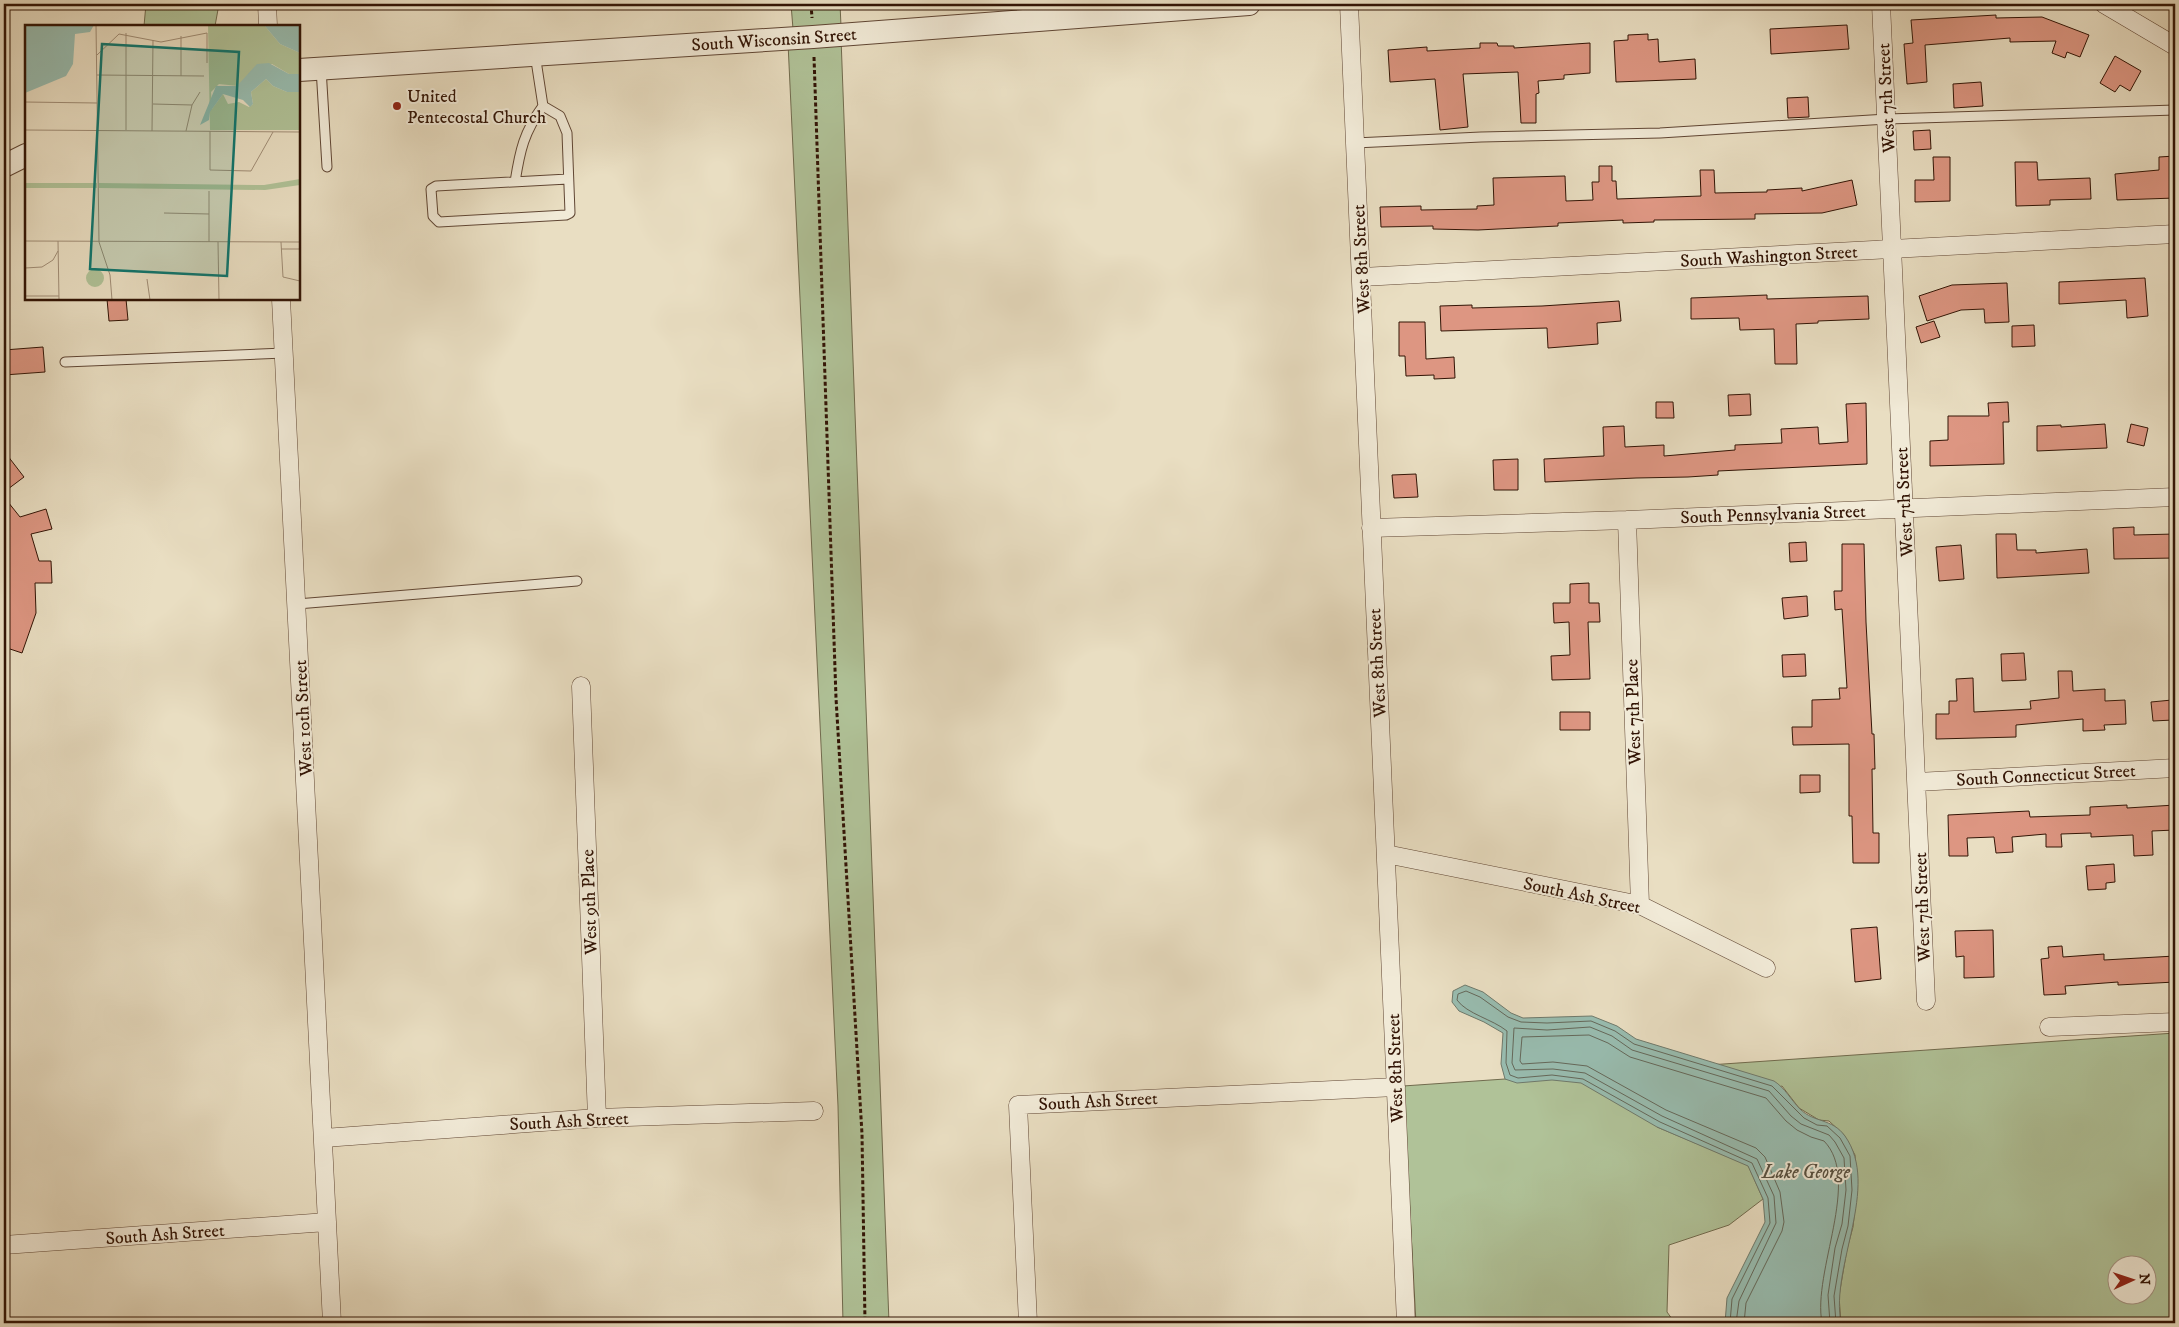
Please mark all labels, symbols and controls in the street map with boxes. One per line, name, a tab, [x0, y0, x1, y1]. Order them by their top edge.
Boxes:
street label: South Wisconsin Street	[691, 24, 858, 57]
inset map	[25, 25, 300, 300]
street label: West 7th Street	[1873, 42, 1901, 154]
place label: United Pentecostal Church	[407, 86, 547, 129]
marker: United Pentecostal Church	[391, 100, 403, 112]
street label: West 8th Street	[1348, 204, 1376, 315]
street label: South Washington Street	[1680, 241, 1859, 273]
street label: West 7th Street	[1891, 446, 1919, 558]
street label: South Pennsylvania Street	[1680, 501, 1866, 529]
street label: West 8th Street	[1364, 608, 1392, 719]
street label: West 10th Street	[290, 659, 318, 778]
street label: West 7th Place	[1621, 659, 1647, 766]
street label: South Connecticut Street	[1956, 760, 2137, 792]
street label: West 9th Place	[577, 849, 603, 956]
street label: West 7th Street	[1910, 851, 1936, 963]
street label: South Ash Street	[1521, 873, 1643, 919]
street label: West 8th Street	[1383, 1013, 1409, 1124]
street label: South Ash Street	[1038, 1088, 1158, 1116]
street label: South Ash Street	[509, 1108, 629, 1136]
water label: Lake George	[1761, 1161, 1850, 1184]
street label: South Ash Street	[105, 1220, 226, 1250]
north arrow	[2106, 1254, 2156, 1304]
text: N	[2135, 1273, 2153, 1286]

